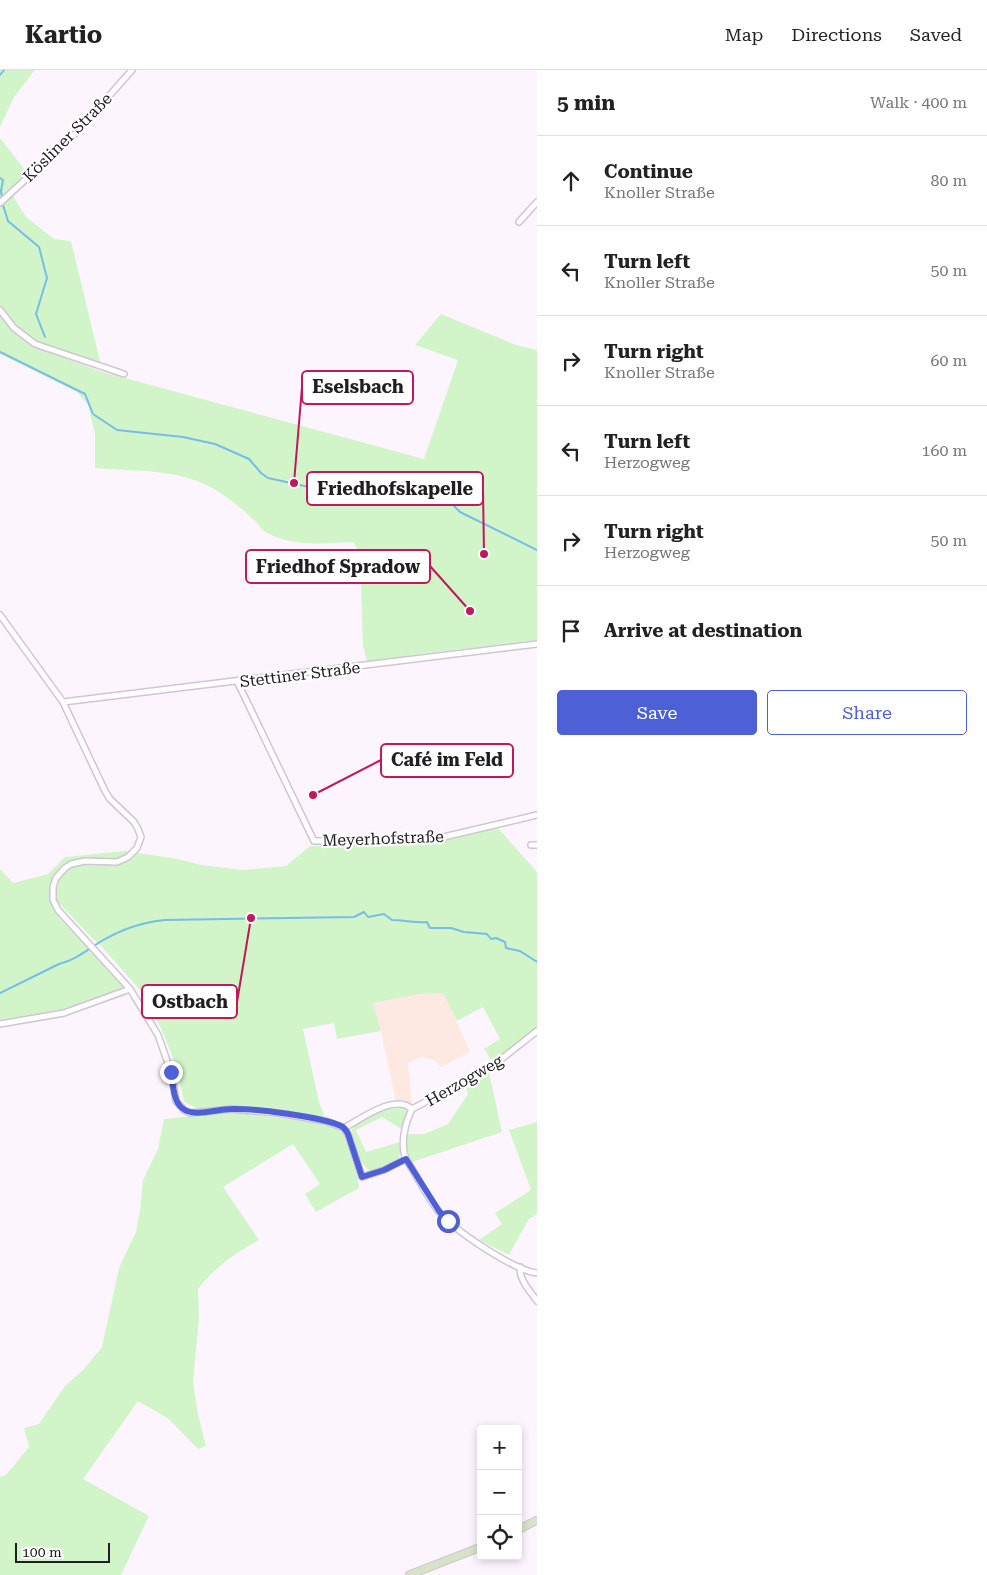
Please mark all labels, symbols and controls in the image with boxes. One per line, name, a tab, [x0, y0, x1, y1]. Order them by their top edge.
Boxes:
text: Kartio	[25, 21, 102, 49]
text: Map	[725, 24, 763, 45]
text: Directions	[791, 24, 882, 45]
text: Saved	[910, 24, 962, 45]
street label: Kösliner Straße	[19, 89, 116, 186]
text: 5 min	[557, 91, 615, 115]
text: Walk · 400 m	[870, 93, 967, 112]
text: Continue	[604, 160, 693, 183]
icon: ahead	[557, 167, 585, 195]
text: 80 m	[930, 171, 967, 190]
text: Knoller Straße	[604, 183, 715, 202]
text: Turn left	[604, 250, 690, 273]
icon: left	[557, 257, 585, 285]
text: 50 m	[930, 261, 967, 280]
text: Knoller Straße	[604, 273, 715, 292]
text: Turn right	[604, 340, 704, 363]
icon: right	[557, 347, 585, 375]
text: 60 m	[930, 351, 967, 370]
text: Knoller Straße	[604, 363, 715, 382]
callout: Eselsbach	[302, 371, 413, 404]
text: Eselsbach	[312, 376, 404, 397]
text: Turn left	[604, 430, 690, 453]
icon: left	[557, 437, 585, 465]
text: 160 m	[921, 441, 967, 460]
text: Herzogweg	[604, 453, 690, 472]
callout: Friedhofskapelle	[307, 472, 483, 505]
text: Friedhofskapelle	[317, 478, 473, 499]
text: Turn right	[604, 520, 704, 543]
icon: right	[557, 527, 585, 555]
text: 50 m	[930, 531, 967, 550]
text: Herzogweg	[604, 543, 690, 562]
callout: Friedhof Spradow	[246, 550, 430, 583]
text: Friedhof Spradow	[256, 556, 421, 577]
icon: arrive	[557, 617, 585, 645]
text: Arrive at destination	[604, 619, 802, 642]
street label: Stettiner Straße	[239, 658, 362, 691]
button: Save	[557, 690, 757, 735]
button: Share	[767, 690, 967, 735]
callout: Café im Feld	[381, 744, 513, 777]
text: Café im Feld	[391, 749, 503, 770]
street label: Meyerhofstraße	[322, 827, 444, 850]
callout: Ostbach	[142, 985, 237, 1018]
text: Ostbach	[152, 991, 228, 1012]
street label: Herzogweg	[422, 1050, 507, 1110]
route end	[160, 1061, 183, 1084]
route start	[437, 1210, 460, 1233]
map controls	[477, 1425, 522, 1560]
button: +	[477, 1425, 522, 1470]
button: −	[477, 1470, 522, 1515]
button: locate	[477, 1515, 522, 1560]
scale bar	[15, 1540, 110, 1563]
text: 100 m	[22, 1544, 62, 1560]

